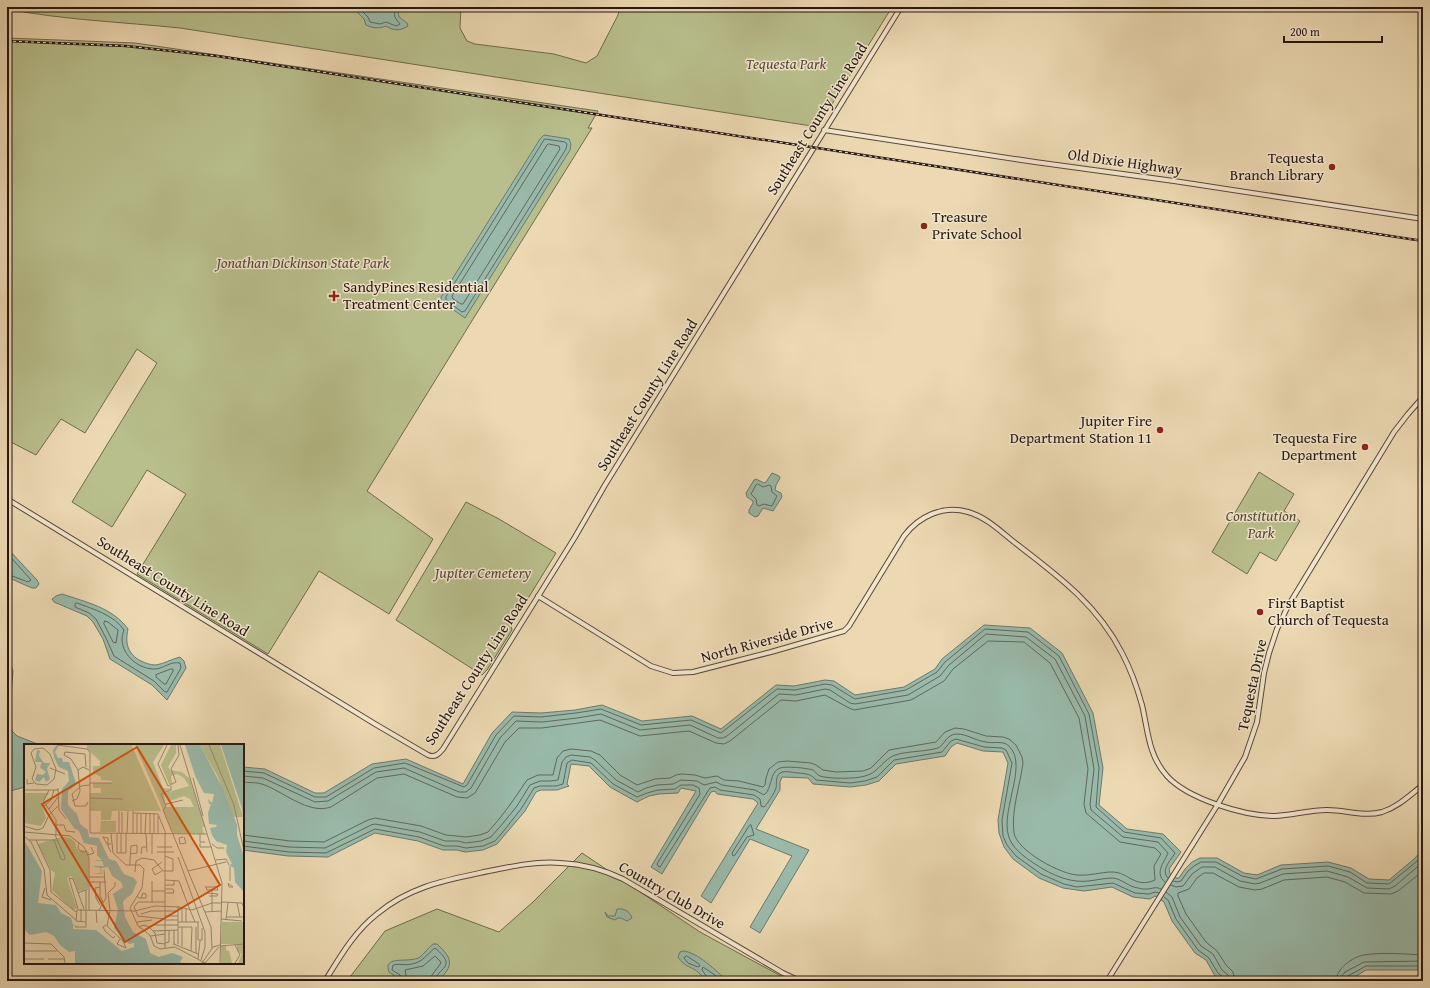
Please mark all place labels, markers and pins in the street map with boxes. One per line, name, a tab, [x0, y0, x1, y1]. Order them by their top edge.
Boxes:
place label: Tequesta Branch Library	[1230, 147, 1325, 185]
marker: Tequesta Branch Library	[1327, 162, 1337, 172]
place label: Treasure Private School	[932, 206, 1022, 244]
marker: Treasure Private School	[919, 221, 929, 231]
place label: SandyPines Residential Treatment Center	[343, 276, 488, 314]
marker: SandyPines Residential Treatment Center	[328, 290, 340, 302]
place label: Jupiter Fire Department Station 11	[1010, 410, 1152, 448]
marker: Jupiter Fire Department Station 11	[1155, 425, 1165, 435]
place label: Tequesta Fire Department	[1273, 427, 1358, 465]
marker: Tequesta Fire Department	[1360, 442, 1370, 452]
place label: First Baptist Church of Tequesta	[1268, 592, 1389, 630]
marker: First Baptist Church of Tequesta	[1255, 607, 1265, 617]

